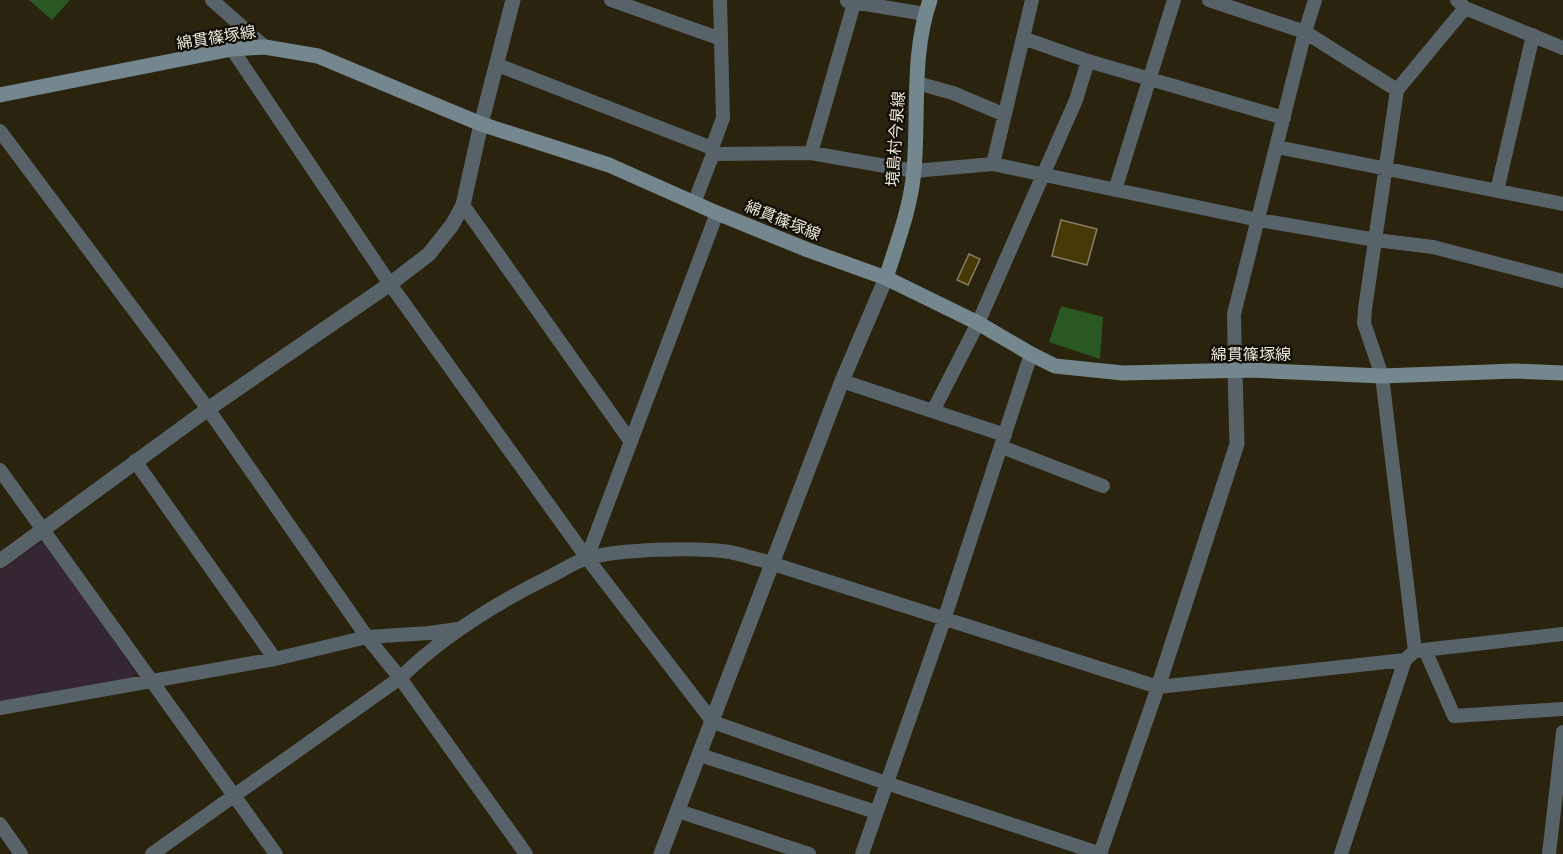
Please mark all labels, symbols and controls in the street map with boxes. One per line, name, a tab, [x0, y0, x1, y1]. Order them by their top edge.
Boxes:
street label: 綿貫篠塚線	[175, 20, 257, 54]
street label: 境島村今泉線	[881, 90, 909, 188]
street label: 綿貫篠塚線	[742, 195, 824, 245]
street label: 綿貫篠塚線	[1211, 343, 1291, 365]

